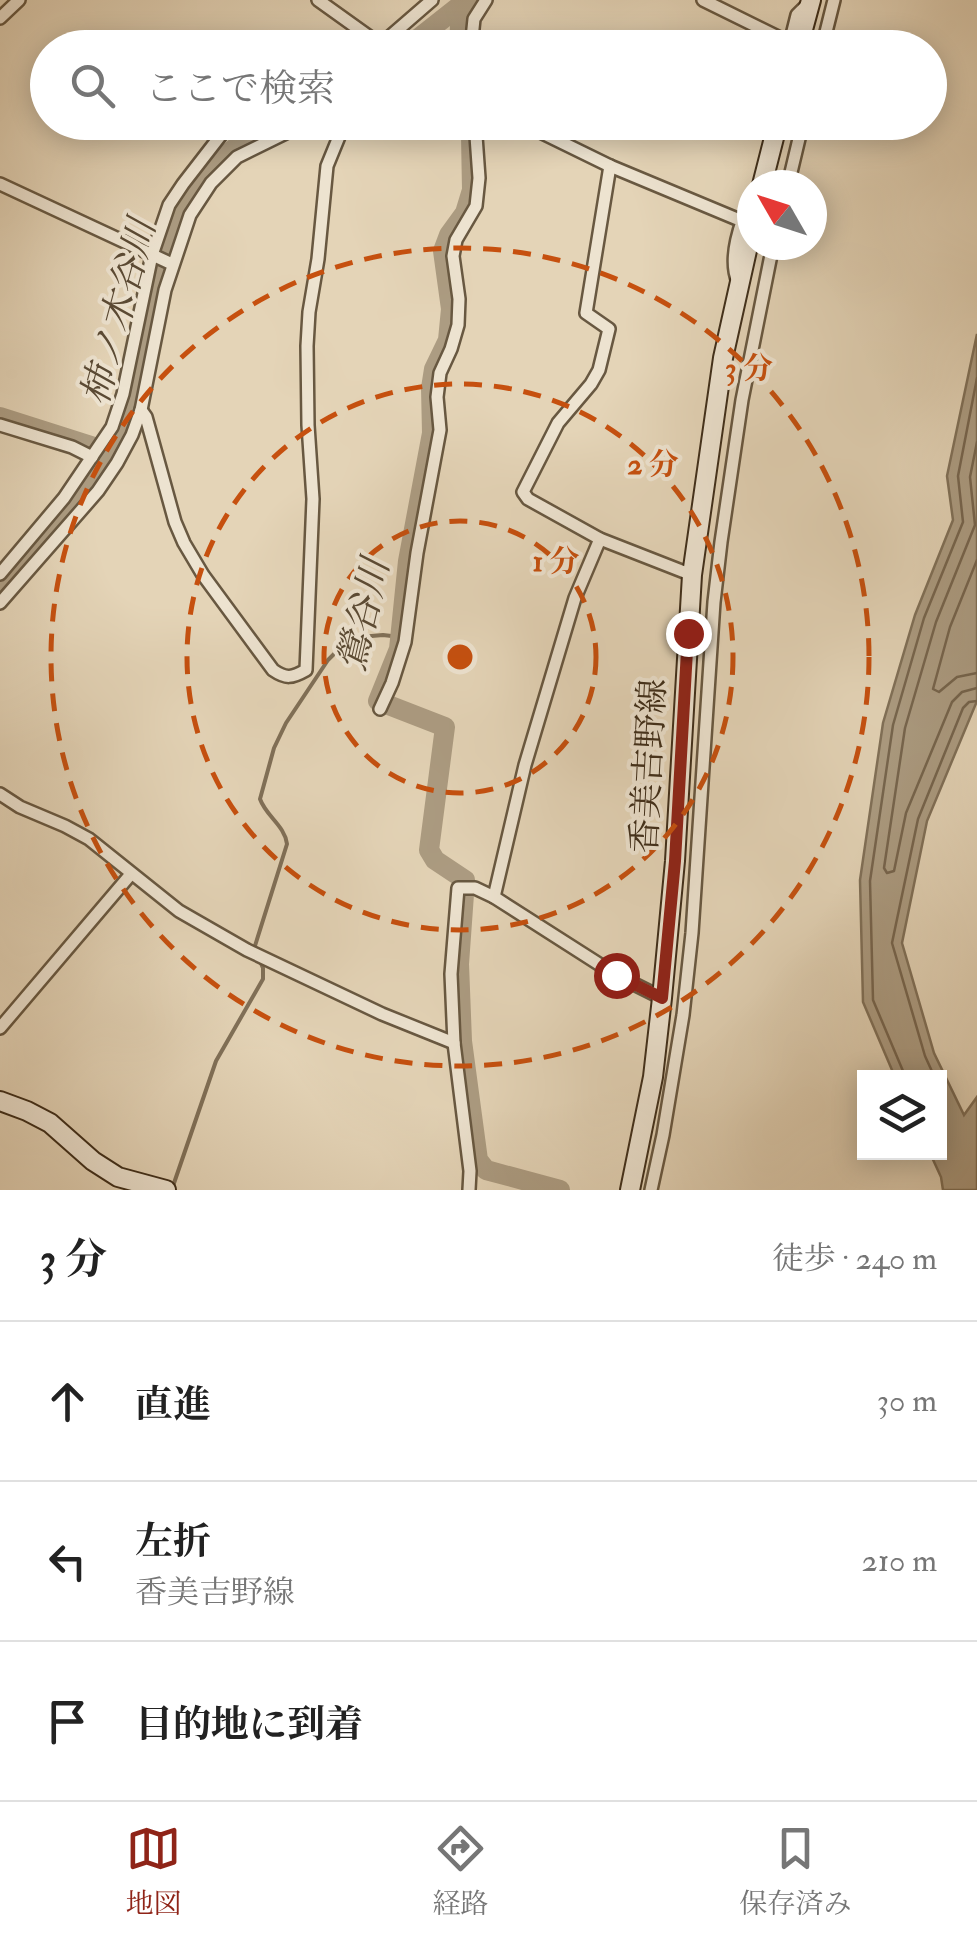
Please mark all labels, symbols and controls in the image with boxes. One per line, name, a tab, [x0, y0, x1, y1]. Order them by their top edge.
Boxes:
search box	[30, 30, 947, 140]
icon: search	[65, 58, 120, 113]
text: ここで検索	[145, 65, 335, 113]
north arrow	[737, 170, 827, 260]
water label: 柿ノ木谷川	[71, 210, 168, 410]
text: 3 分	[725, 350, 773, 387]
text: 2 分	[627, 446, 679, 483]
text: 1 分	[532, 543, 580, 580]
water label: 鶯谷川	[328, 550, 401, 676]
route end	[666, 611, 712, 657]
centre of rings	[442, 639, 478, 675]
street label: 香美吉野線	[622, 678, 676, 855]
route start	[594, 953, 640, 999]
map controls	[857, 1070, 947, 1160]
button: layers	[857, 1070, 947, 1160]
text: 3 分	[40, 1234, 107, 1286]
text: 徒歩 · 240 m	[772, 1239, 937, 1279]
icon: ahead	[40, 1374, 95, 1429]
text: 直進	[135, 1381, 211, 1429]
text: 30 m	[877, 1381, 937, 1421]
text: 左折	[135, 1518, 211, 1566]
icon: left	[40, 1534, 95, 1589]
text: 210 m	[862, 1541, 937, 1581]
text: 香美吉野線	[135, 1573, 295, 1613]
icon: arrive	[40, 1694, 95, 1749]
text: 目的地に到着	[135, 1701, 363, 1749]
tab: 地図	[125, 1821, 182, 1922]
tab: 経路	[432, 1821, 489, 1922]
tab: 保存済み	[739, 1821, 852, 1922]

